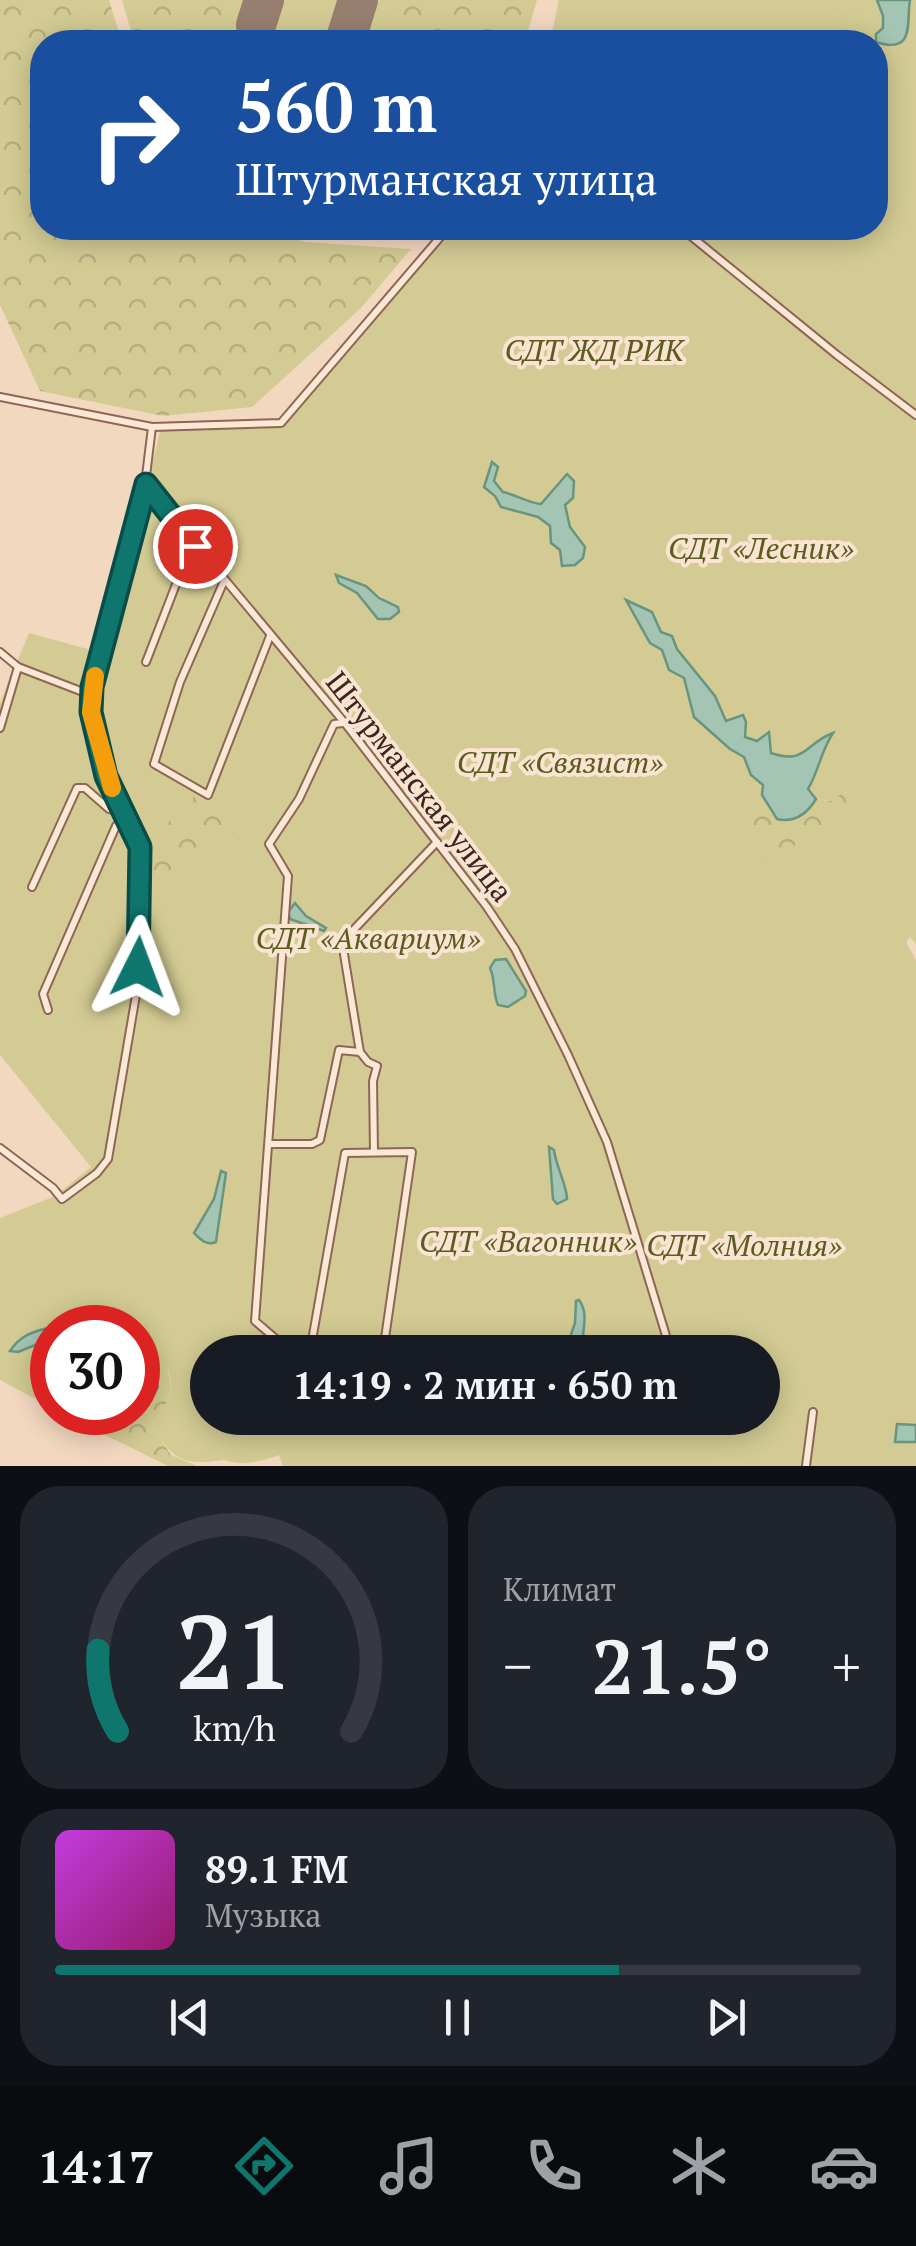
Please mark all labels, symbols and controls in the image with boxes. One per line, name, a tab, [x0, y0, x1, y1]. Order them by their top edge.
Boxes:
text: 560 m	[235, 59, 437, 152]
icon: right	[70, 70, 200, 200]
text: Штурманская улица	[235, 148, 658, 208]
park label: СДТ ЖД РИК	[505, 330, 686, 370]
pin	[153, 504, 238, 589]
icon: arrive	[168, 519, 223, 574]
park label: СДТ «Лесник»	[668, 528, 854, 568]
street label: Штурманская улица	[317, 663, 522, 910]
park label: СДТ «Связист»	[457, 742, 663, 782]
position arrow	[86, 915, 190, 1019]
park label: СДТ «Аквариум»	[255, 918, 481, 958]
park label: СДТ «Вагонник»	[419, 1221, 637, 1261]
park label: СДТ «Молния»	[646, 1225, 842, 1265]
speed limit sign: 30	[30, 1305, 160, 1435]
text: 14:19 · 2 мин · 650 m	[292, 1360, 678, 1410]
text: Климат	[503, 1568, 616, 1610]
text: 21	[175, 1581, 293, 1719]
text: 21.5°	[592, 1616, 772, 1715]
text: −	[503, 1629, 532, 1702]
text: +	[832, 1629, 861, 1702]
text: km/h	[193, 1704, 275, 1751]
text: 89.1 FM	[205, 1844, 348, 1894]
text: Музыка	[205, 1894, 321, 1936]
icon: previous	[162, 1990, 217, 2045]
icon: pause	[430, 1990, 485, 2045]
icon: next	[699, 1990, 754, 2045]
icon: directions	[229, 2131, 299, 2201]
icon: music	[374, 2131, 444, 2201]
icon: phone	[519, 2131, 589, 2201]
icon: climate	[664, 2131, 734, 2201]
icon: car	[809, 2131, 879, 2201]
text: 14:17	[37, 2136, 155, 2196]

